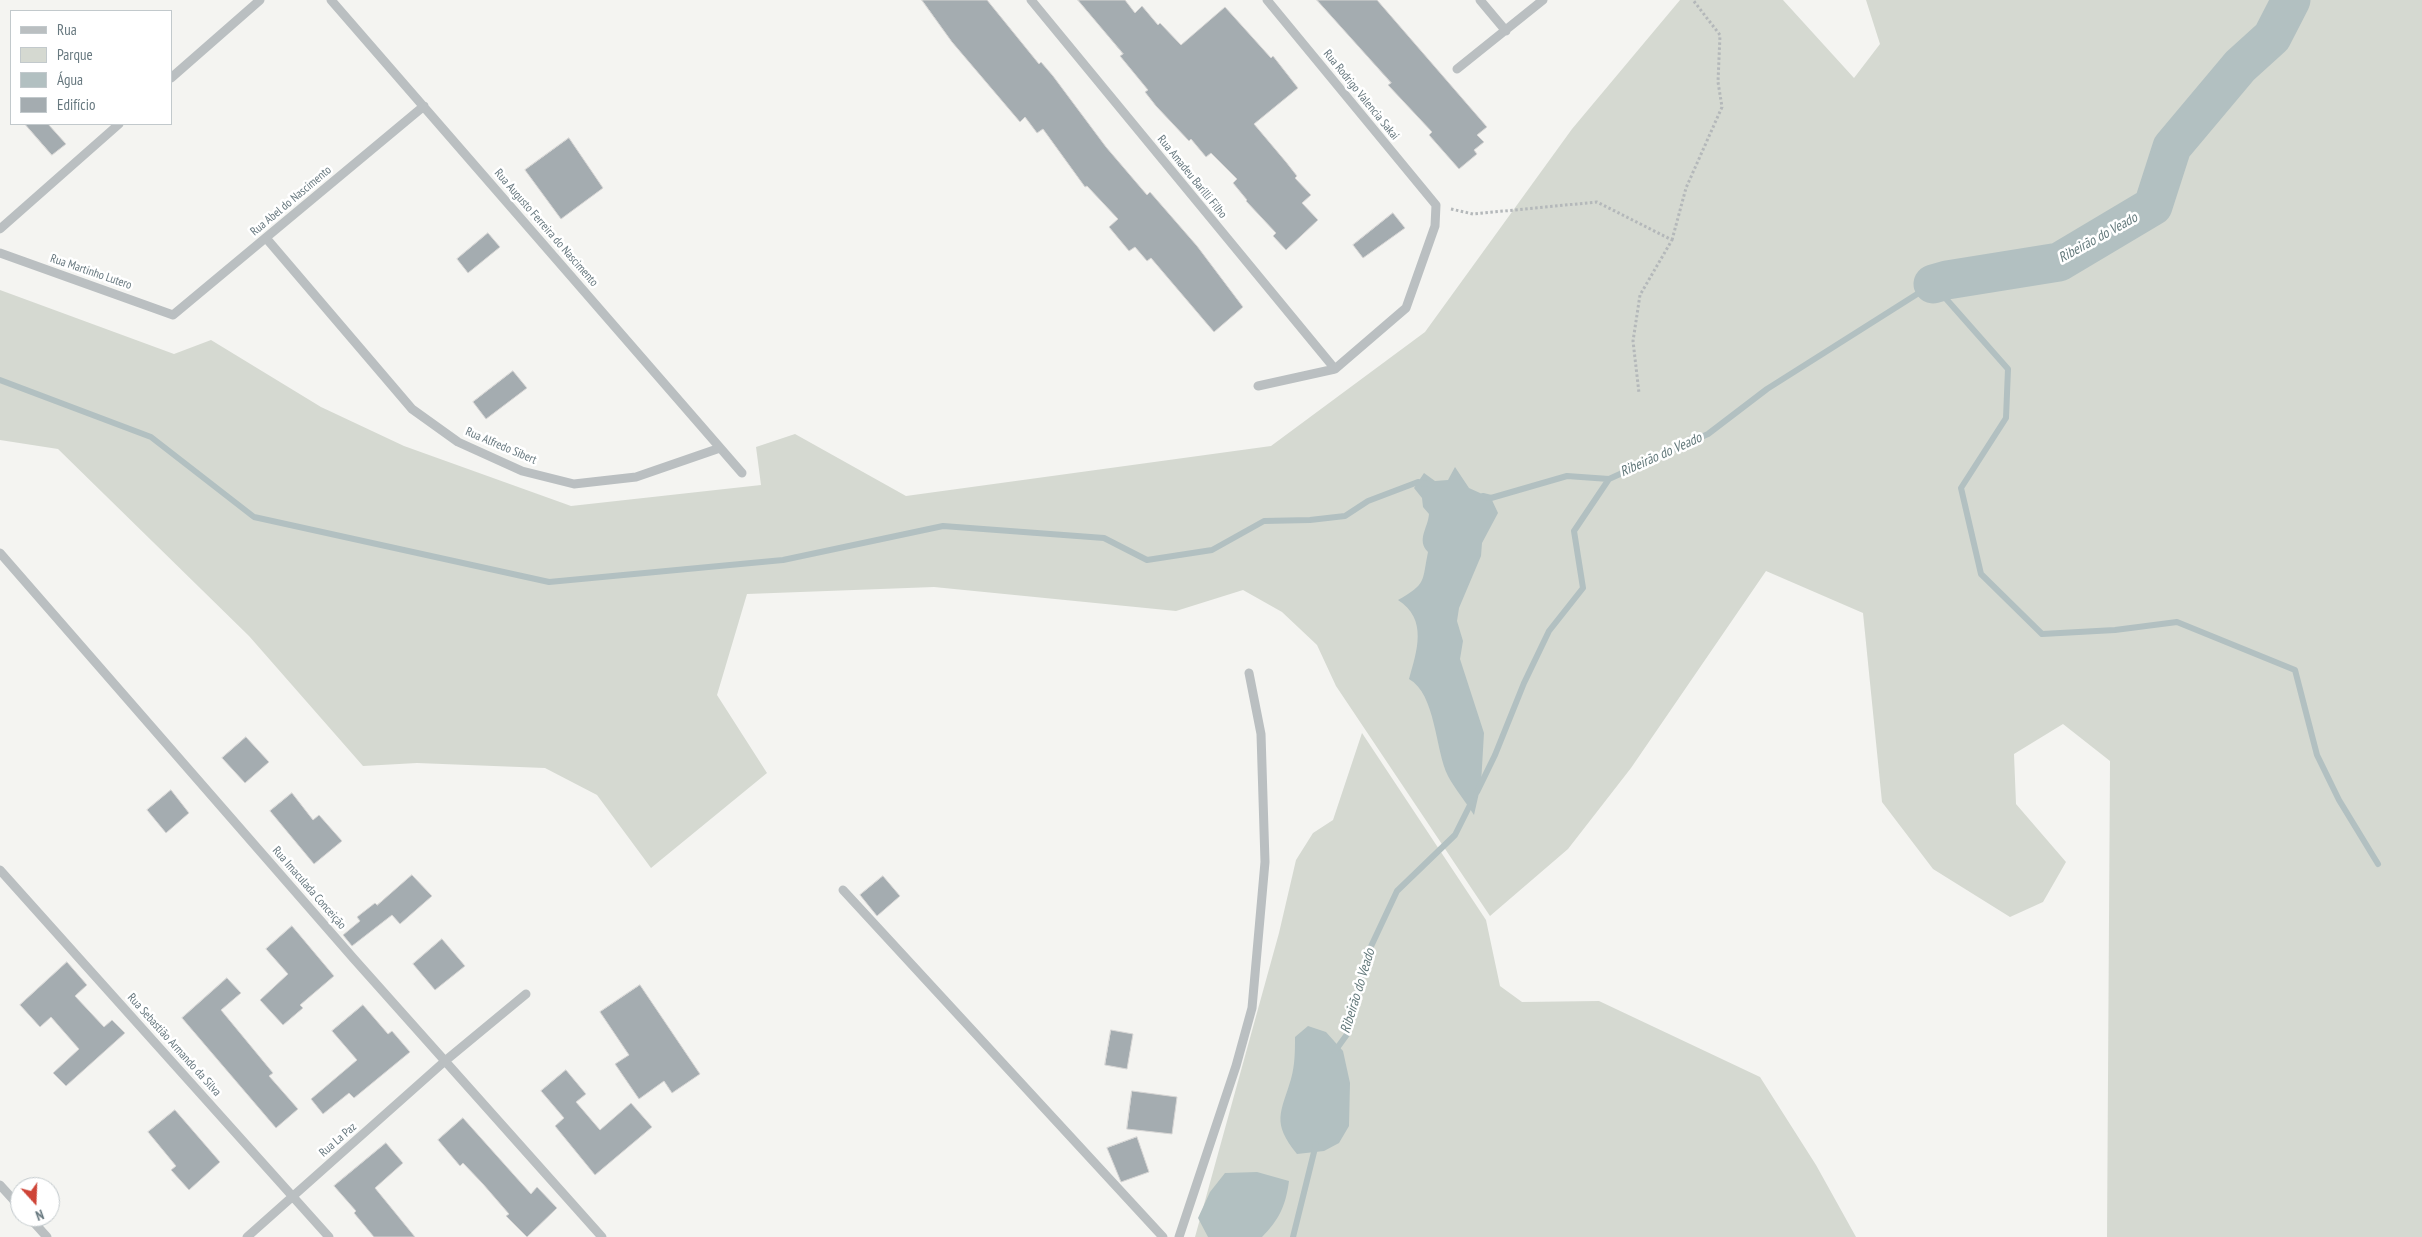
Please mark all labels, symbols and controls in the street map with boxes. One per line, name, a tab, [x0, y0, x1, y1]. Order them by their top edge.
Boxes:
legend	[10, 10, 172, 125]
text: Rua	[57, 20, 77, 39]
text: Parque	[57, 45, 93, 64]
street label: Rua Rodrigo Valencia Sakai	[1320, 47, 1402, 143]
text: Água	[57, 70, 83, 89]
text: Edifício	[57, 95, 95, 114]
street label: Rua Amadeu Barilli Filho	[1154, 133, 1230, 221]
street label: Rua Abel do Nascimento	[248, 163, 334, 239]
street label: Rua Augusto Ferreira do Nascimento	[491, 166, 601, 290]
water label: Ribeirão do Veado	[2056, 209, 2140, 267]
street label: Rua Martinho Lutero	[48, 251, 134, 293]
street label: Rua Alfredo Sibert	[463, 425, 539, 467]
water label: Ribeirão do Veado	[1618, 430, 1704, 480]
street label: Rua Imaculada Conceição	[269, 844, 349, 932]
water label: Ribeirão do Veado	[1337, 947, 1379, 1035]
street label: Rua Sebastião Armando da Silva	[124, 991, 224, 1099]
street label: Rua La Paz	[316, 1120, 360, 1160]
north arrow	[10, 1177, 60, 1227]
text: N	[33, 1205, 46, 1225]

